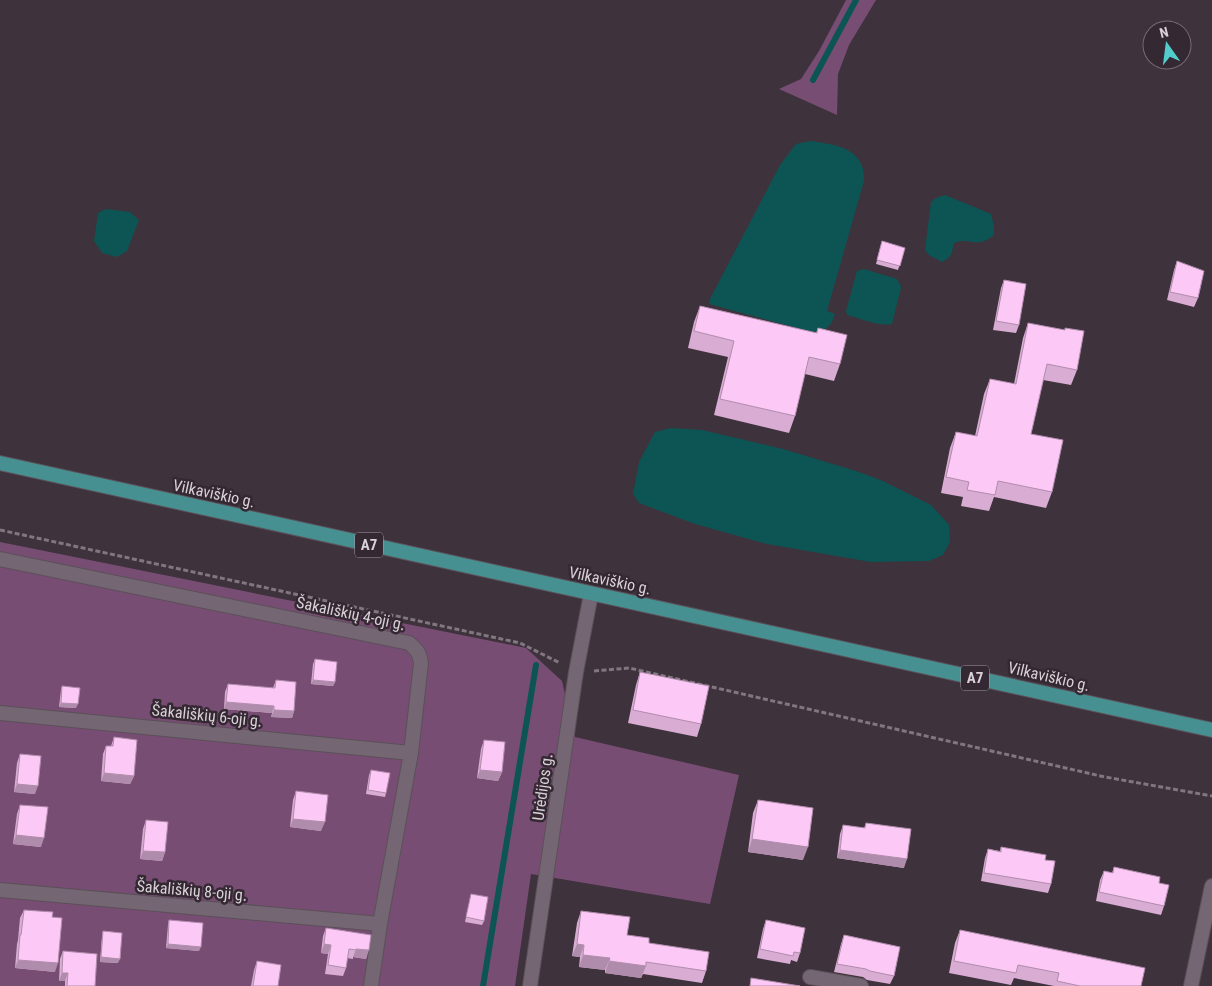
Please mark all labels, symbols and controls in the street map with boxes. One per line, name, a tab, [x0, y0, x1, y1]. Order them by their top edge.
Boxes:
north arrow	[1142, 20, 1192, 70]
text: N	[1158, 24, 1170, 41]
street label: Vilkaviškio g.	[171, 476, 257, 511]
road number: A7	[355, 532, 383, 558]
street label: Vilkaviškio g.	[567, 563, 653, 598]
street label: Šakališkių 4-oji g.	[295, 593, 407, 634]
street label: Vilkaviškio g.	[1006, 658, 1092, 695]
road number: A7	[961, 666, 989, 690]
street label: Šakališkių 6-oji g.	[151, 700, 263, 731]
street label: Urėdijos g.	[528, 752, 557, 822]
street label: Šakališkių 8-oji g.	[136, 876, 248, 905]

